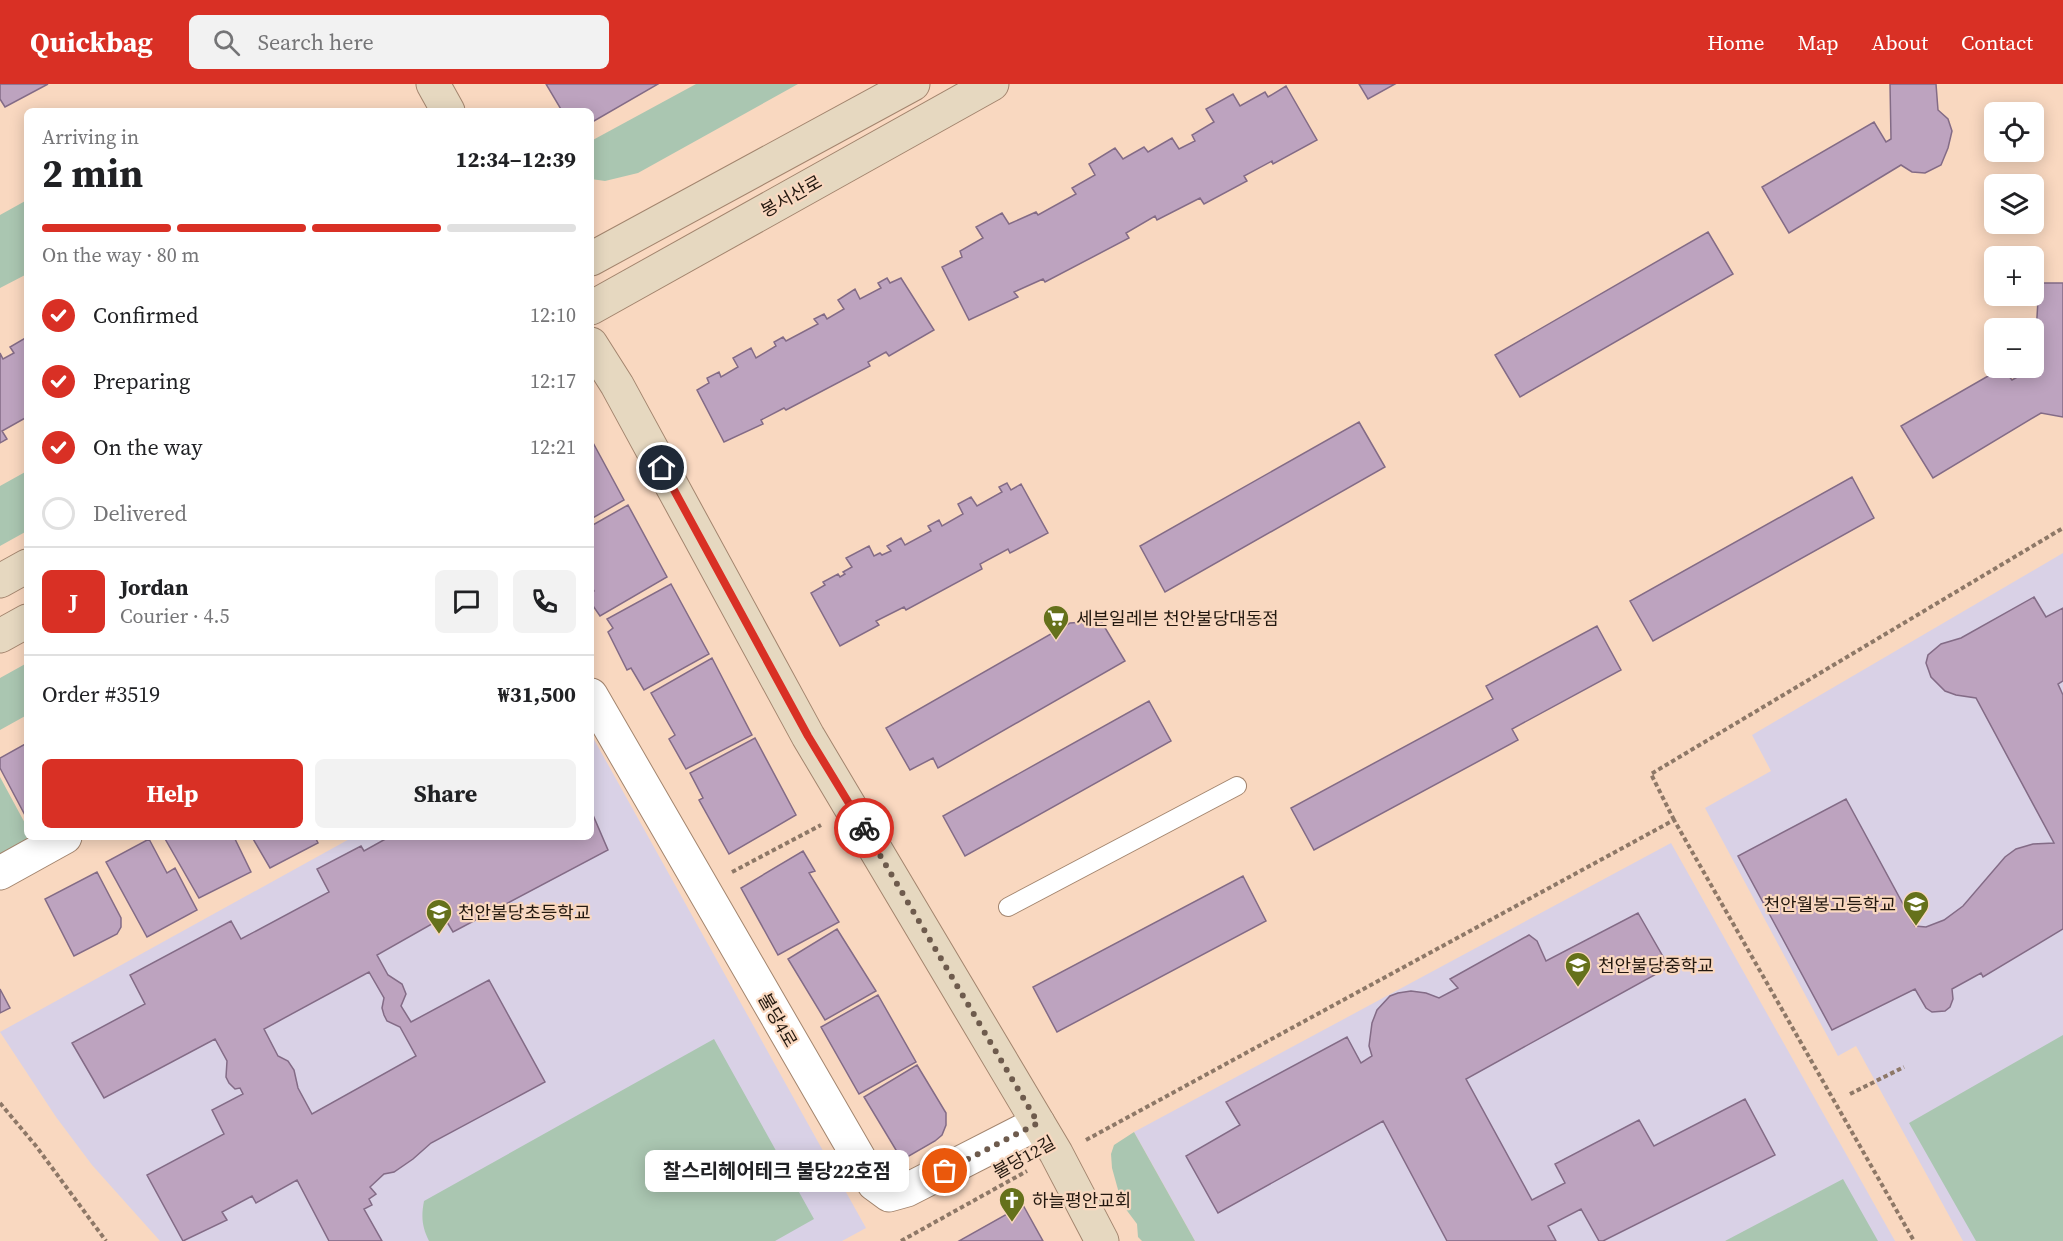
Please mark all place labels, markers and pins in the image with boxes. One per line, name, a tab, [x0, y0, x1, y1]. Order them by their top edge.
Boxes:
pin	[636, 442, 687, 493]
supermarket icon: 세븐일레븐 천안불당대동점	[1041, 603, 1071, 641]
place label: 세븐일레븐 천안불당대동점	[1076, 606, 1279, 631]
school or university icon: 천안월봉고등학교	[1901, 889, 1931, 927]
place label: 천안월봉고등학교	[1764, 892, 1896, 917]
school or university icon: 천안불당초등학교	[424, 897, 454, 935]
place label: 천안불당초등학교	[458, 900, 590, 925]
school or university icon: 천안불당중학교	[1563, 950, 1593, 988]
place label: 천안불당중학교	[1598, 953, 1714, 978]
pin	[919, 1145, 970, 1196]
callout: 찰스리헤어테크 불당22호점	[645, 1150, 909, 1192]
church icon: 하늘평안교회	[997, 1185, 1027, 1223]
place label: 하늘평안교회	[1032, 1188, 1131, 1213]

